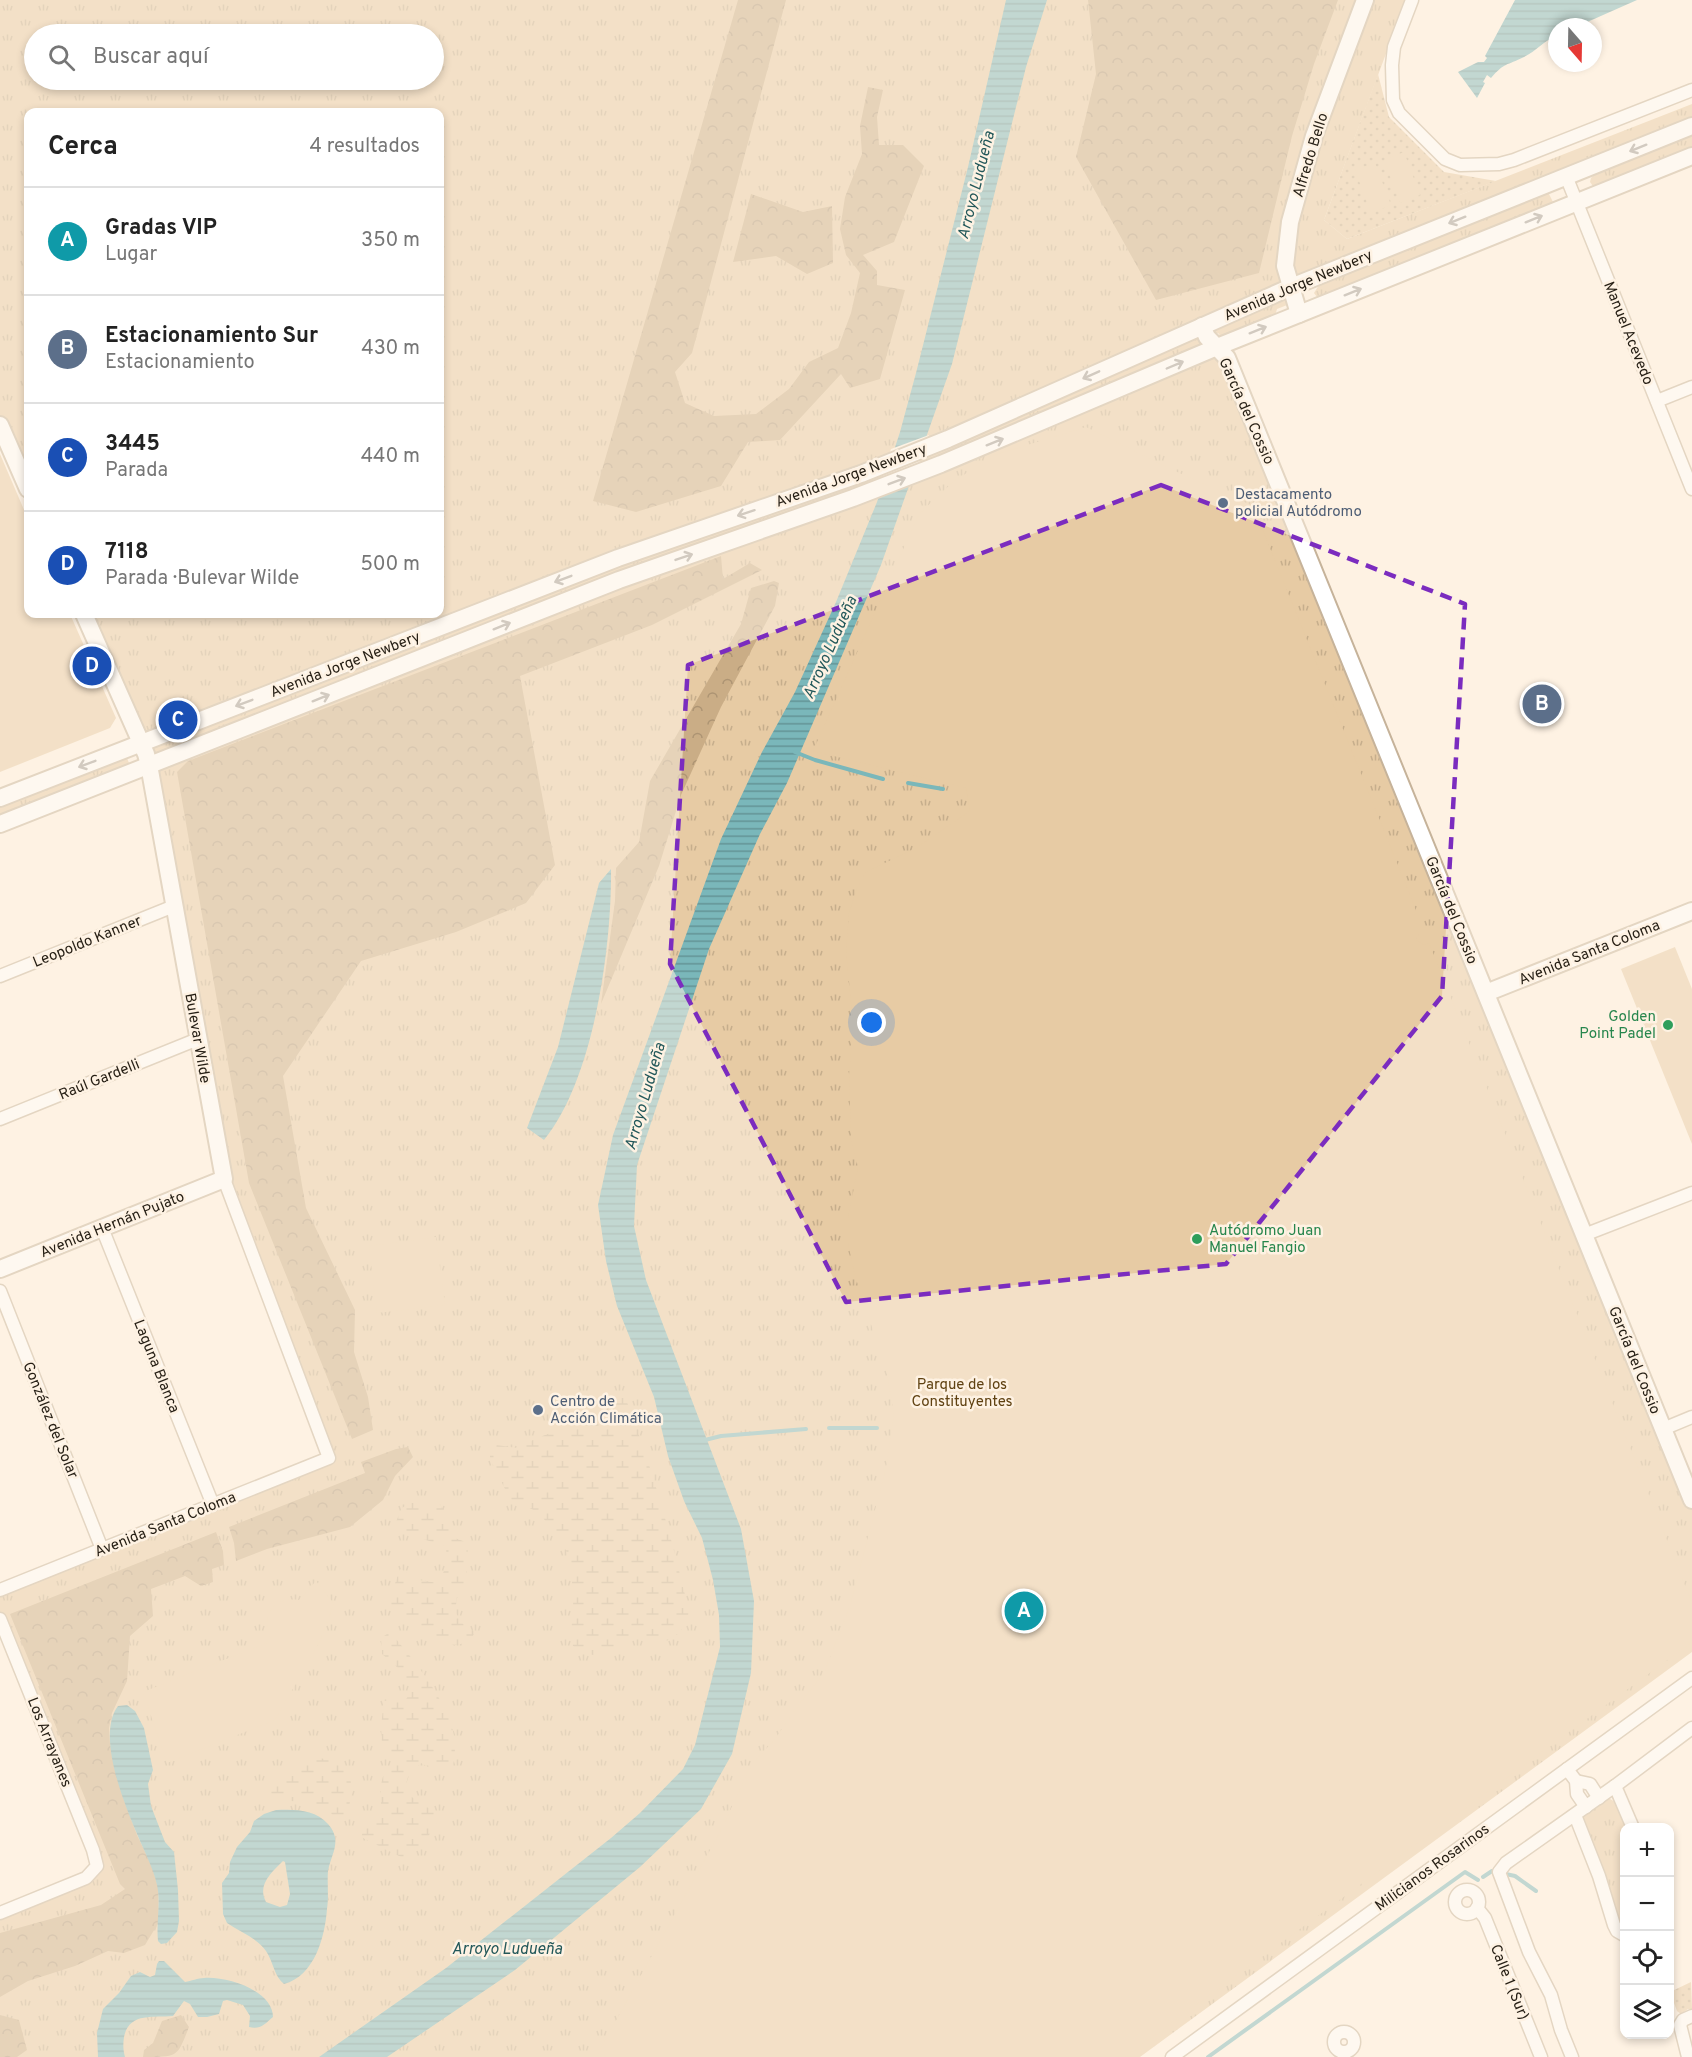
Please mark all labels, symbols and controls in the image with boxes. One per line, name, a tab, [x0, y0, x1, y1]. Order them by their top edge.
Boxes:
north arrow	[1548, 18, 1602, 72]
search box	[24, 24, 444, 90]
icon: search	[45, 41, 78, 74]
text: Buscar aquí	[93, 44, 209, 71]
street label: Alfredo Bello	[1290, 111, 1333, 200]
water label: Arroyo Ludueña	[954, 129, 1000, 242]
text: Cerca	[48, 131, 118, 164]
text: 4 resultados	[310, 134, 420, 160]
one-way arrow	[1629, 143, 1647, 154]
one-way arrow	[1525, 213, 1543, 224]
text: Gradas VIP	[105, 215, 217, 242]
one-way arrow	[1448, 215, 1466, 226]
text: A	[60, 228, 75, 254]
text: 350 m	[361, 228, 420, 254]
text: Lugar	[105, 242, 157, 268]
street label: Avenida Jorge Newbery	[1222, 246, 1376, 326]
street label: Manuel Acevedo	[1598, 279, 1657, 388]
one-way arrow	[1344, 286, 1362, 297]
text: Estacionamiento Sur	[105, 323, 318, 350]
one-way arrow	[1248, 324, 1267, 335]
text: B	[61, 336, 74, 362]
text: 430 m	[361, 336, 420, 362]
text: Estacionamiento	[105, 350, 255, 376]
street label: García del Cossio	[1214, 355, 1278, 468]
one-way arrow	[1165, 359, 1183, 371]
one-way arrow	[1082, 370, 1100, 382]
text: 3445	[105, 431, 160, 458]
one-way arrow	[985, 436, 1004, 447]
street label: Avenida Jorge Newbery	[773, 440, 930, 513]
text: C	[61, 444, 74, 470]
text: 440 m	[361, 444, 420, 470]
text: Parada	[105, 458, 168, 484]
one-way arrow	[887, 475, 906, 486]
place label: Destacamento policial Autódromo	[1235, 486, 1362, 522]
marker: Destacamento policial Autódromo	[1216, 496, 1230, 510]
one-way arrow	[737, 508, 756, 519]
text: 7118	[105, 539, 149, 566]
one-way arrow	[675, 550, 693, 561]
text: D	[60, 552, 75, 578]
text: 500 m	[360, 552, 420, 578]
text: Parada · Bulevar Wilde	[105, 566, 299, 592]
one-way arrow	[554, 574, 572, 585]
water label: Arroyo Ludueña	[799, 593, 863, 702]
one-way arrow	[492, 620, 511, 631]
street label: Avenida Jorge Newbery	[268, 628, 423, 703]
pin: D	[72, 644, 112, 688]
pin: B	[1522, 682, 1562, 726]
one-way arrow	[311, 691, 330, 702]
pin: C	[158, 698, 198, 742]
one-way arrow	[235, 698, 254, 709]
one-way arrow	[78, 759, 96, 770]
street label: García del Cossio	[1420, 854, 1481, 967]
street label: Leopoldo Kanner	[30, 912, 145, 973]
street label: Avenida Santa Coloma	[1516, 916, 1663, 990]
street label: Bulevar Wilde	[179, 992, 214, 1085]
your location	[857, 1008, 886, 1037]
place label: Golden Point Padel	[1579, 1008, 1656, 1044]
marker: Golden Point Padel	[1661, 1018, 1675, 1032]
water label: Arroyo Ludueña	[621, 1040, 671, 1152]
street label: Raúl Gardelli	[56, 1056, 143, 1105]
street label: Avenida Hernán Pujato	[38, 1188, 187, 1263]
place label: Autódromo Juan Manuel Fangio	[1209, 1222, 1322, 1258]
marker: Autódromo Juan Manuel Fangio	[1190, 1232, 1204, 1246]
street label: García del Cossio	[1603, 1304, 1664, 1417]
street label: Laguna Blanca	[128, 1317, 183, 1416]
street label: González del Solar	[18, 1359, 82, 1482]
park label: Parque de los Constituyentes	[911, 1376, 1013, 1412]
place label: Centro de Acción Climática	[550, 1393, 662, 1429]
marker: Centro de Acción Climática	[531, 1403, 545, 1417]
street label: Avenida Santa Coloma	[92, 1488, 239, 1562]
pin: A	[1004, 1588, 1044, 1634]
street label: Los Arrayanes	[22, 1695, 75, 1790]
street label: Milicianos Rosarinos	[1372, 1820, 1494, 1916]
map controls	[1620, 1823, 1674, 2039]
button: +	[1620, 1823, 1674, 1877]
button: −	[1620, 1877, 1674, 1931]
button: locate	[1620, 1931, 1674, 1985]
water label: Arroyo Ludueña	[452, 1940, 563, 1960]
street label: Calle 1 (Sur)	[1485, 1942, 1532, 2023]
button: layers	[1620, 1985, 1674, 2039]

